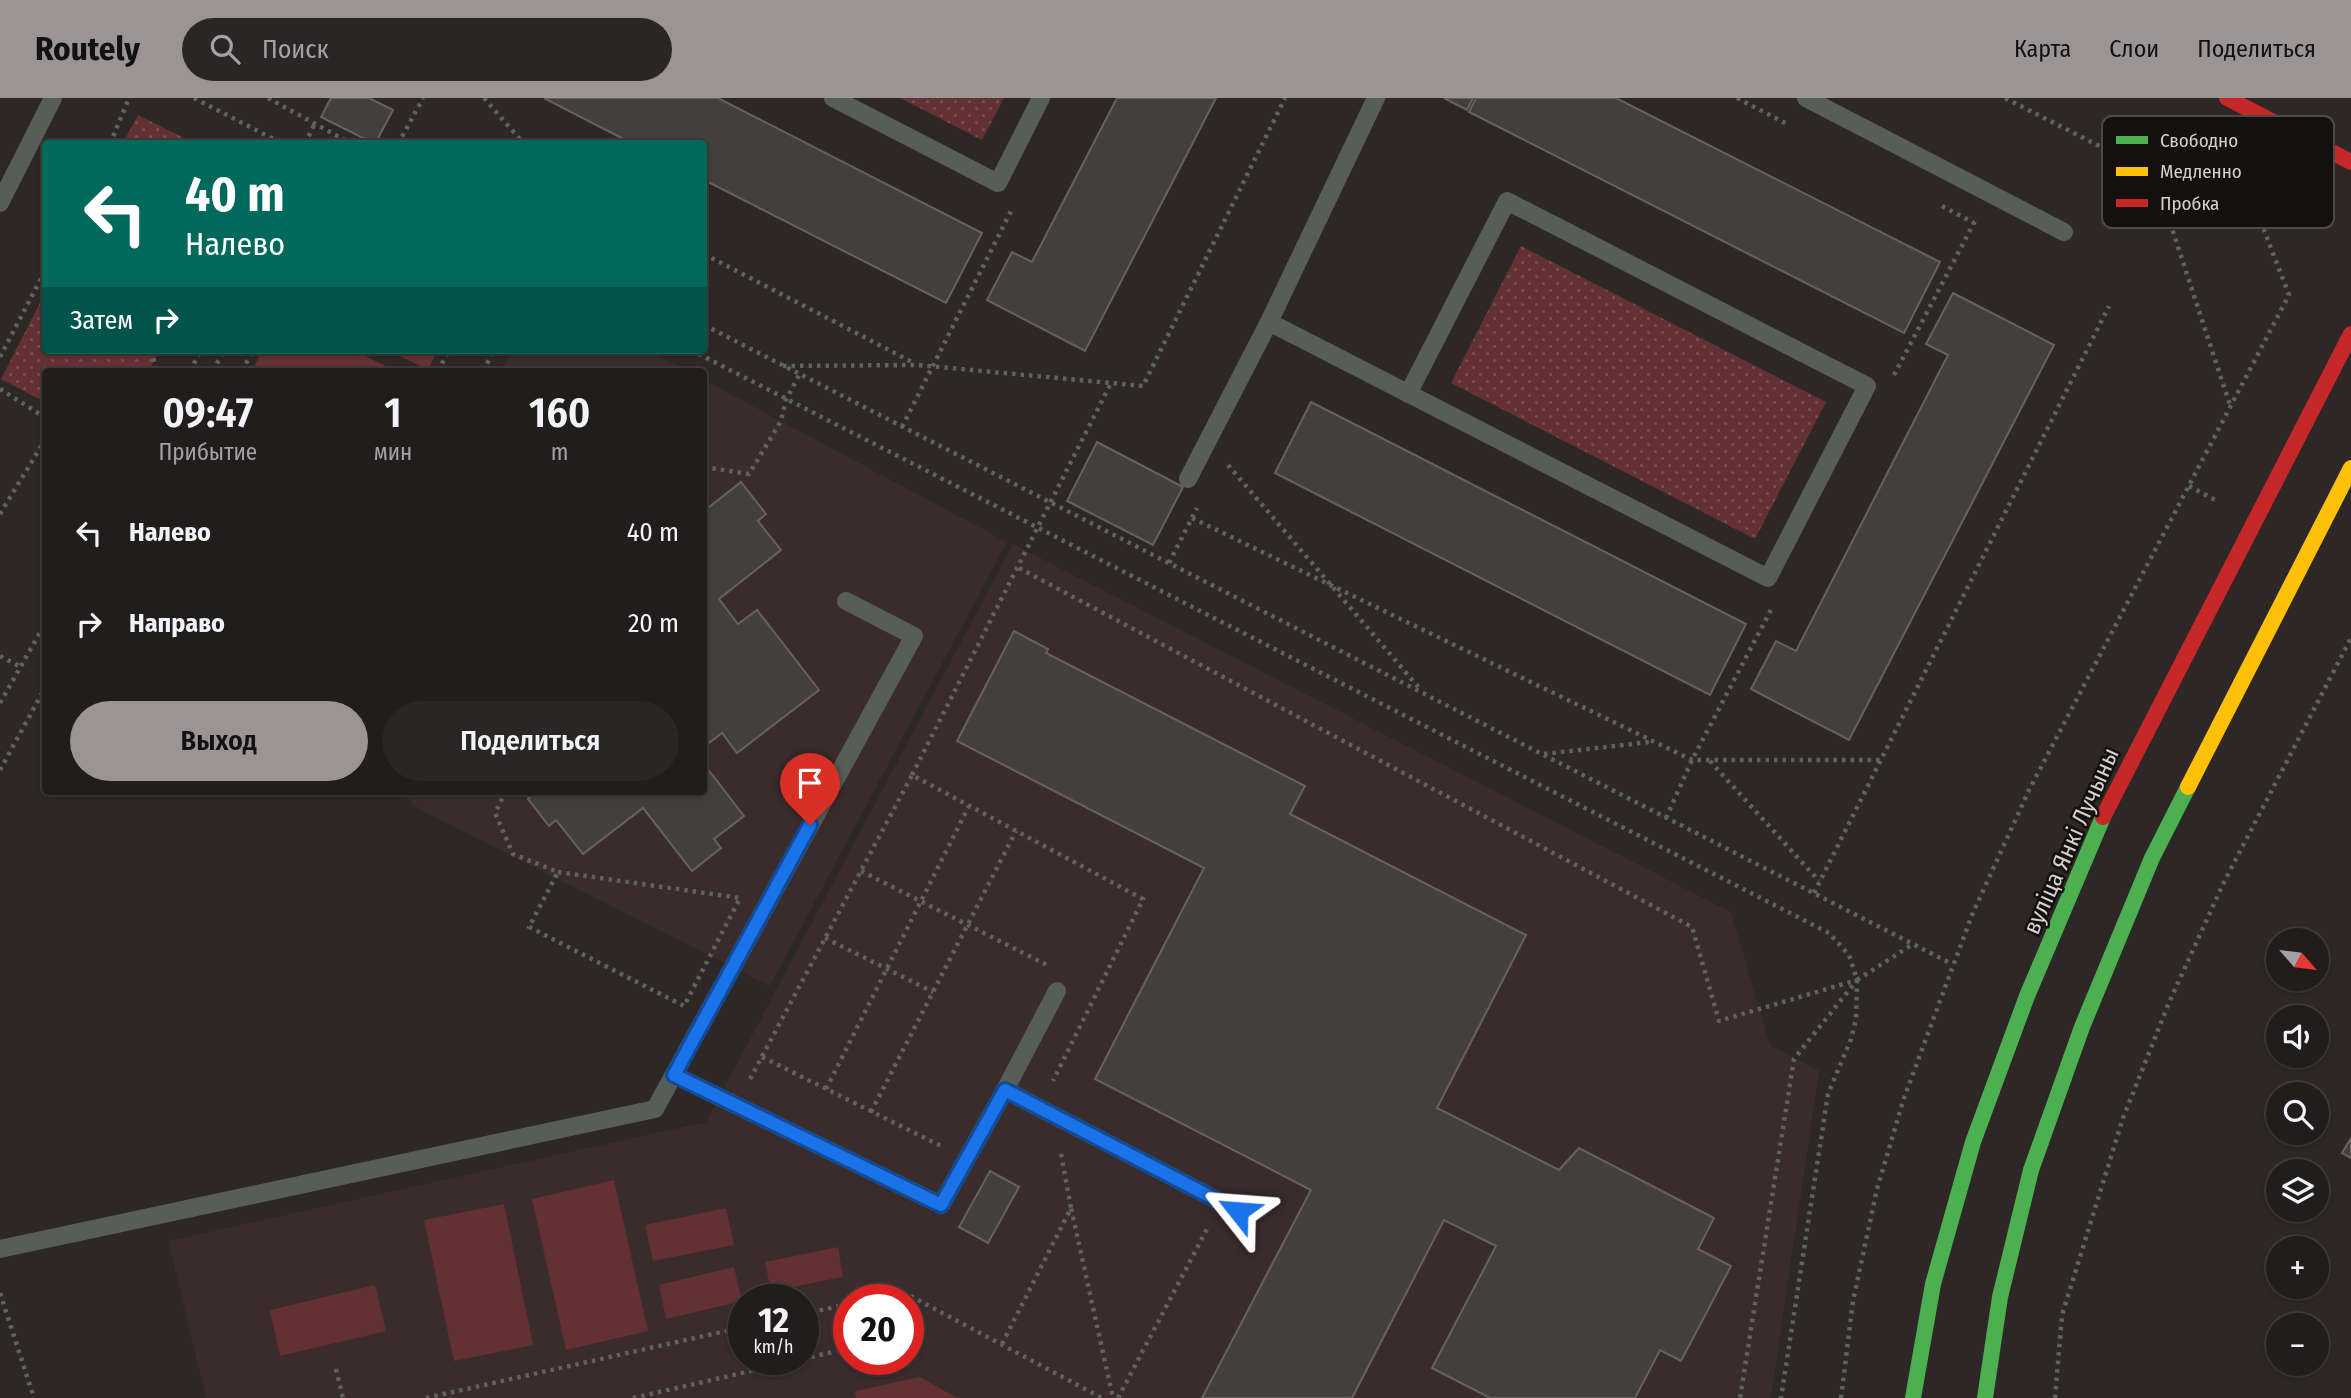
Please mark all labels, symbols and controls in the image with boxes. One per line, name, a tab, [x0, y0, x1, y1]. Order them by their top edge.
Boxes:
search box	[182, 18, 672, 81]
text: Routely	[35, 29, 140, 69]
icon: search	[206, 30, 244, 68]
text: Поиск	[262, 34, 329, 65]
text: Карта	[2014, 35, 2071, 63]
text: Слои	[2109, 35, 2159, 63]
text: Поделиться	[2197, 35, 2316, 63]
legend	[2102, 116, 2334, 228]
text: Свободно	[2160, 129, 2238, 152]
text: Медленно	[2160, 160, 2242, 183]
text: 40 m	[185, 165, 285, 224]
icon: left	[70, 168, 161, 259]
text: Пробка	[2160, 192, 2219, 215]
text: Налево	[185, 225, 285, 263]
icon: right	[147, 301, 185, 339]
text: Затем	[70, 305, 133, 336]
text: 09:47	[162, 388, 253, 438]
text: 1	[384, 388, 402, 438]
text: 160	[529, 388, 591, 438]
text: Прибытие	[158, 438, 257, 466]
text: мин	[374, 438, 412, 466]
text: m	[551, 438, 568, 466]
icon: left	[70, 514, 108, 552]
text: Налево	[129, 517, 211, 548]
text: 40 m	[627, 517, 679, 548]
icon: right	[70, 605, 108, 643]
text: Направо	[129, 608, 225, 639]
text: 20 m	[628, 608, 679, 639]
button: Выход	[70, 701, 368, 781]
button: Поделиться	[382, 701, 679, 781]
street label: вуліца Янкі Лучыны	[2017, 744, 2125, 938]
pin	[780, 753, 840, 825]
icon: arrive	[791, 764, 829, 802]
north arrow	[2266, 928, 2329, 990]
map controls	[2266, 928, 2329, 1376]
button: sound	[2266, 1005, 2329, 1068]
button: search	[2266, 1082, 2329, 1145]
button: layers	[2266, 1159, 2329, 1222]
position arrow	[1201, 1174, 1275, 1248]
button: +	[2266, 1236, 2329, 1299]
speed limit sign: 20	[833, 1284, 924, 1375]
text: 12	[758, 1299, 789, 1341]
button: −	[2266, 1313, 2329, 1376]
text: km/h	[753, 1336, 794, 1358]

